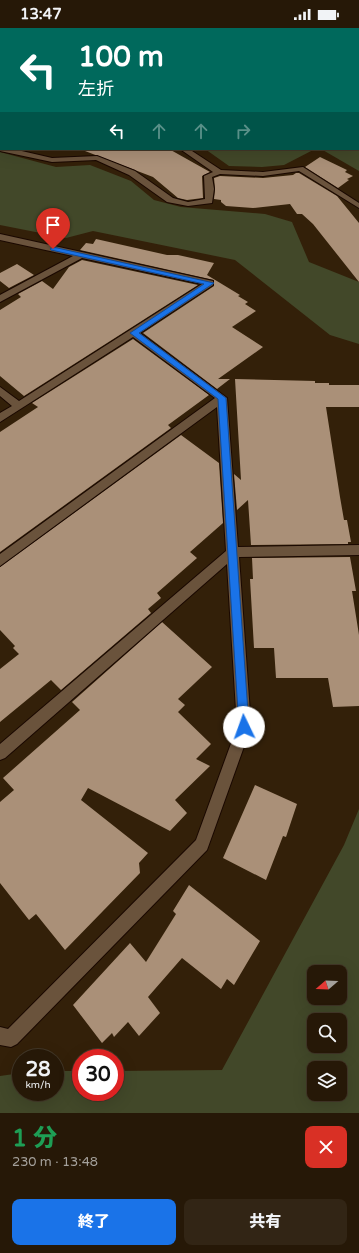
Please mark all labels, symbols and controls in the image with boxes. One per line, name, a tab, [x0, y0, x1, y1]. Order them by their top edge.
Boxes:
text: 13:47	[20, 5, 62, 23]
text: 100 m	[78, 40, 164, 74]
icon: left	[12, 44, 64, 96]
text: 左折	[78, 78, 114, 100]
icon: left	[106, 120, 128, 142]
icon: ahead	[148, 120, 170, 142]
icon: ahead	[190, 120, 212, 142]
icon: right	[232, 120, 254, 142]
pin	[36, 208, 70, 249]
icon: arrive	[42, 214, 64, 236]
position arrow	[223, 706, 265, 748]
north arrow	[307, 965, 347, 1005]
map controls	[307, 965, 347, 1101]
button: search	[307, 1013, 347, 1053]
speed limit sign: 30	[72, 1049, 124, 1101]
text: 28	[25, 1058, 51, 1082]
button: layers	[307, 1061, 347, 1101]
text: km/h	[25, 1079, 51, 1091]
text: 1 分	[12, 1124, 57, 1153]
button: close	[305, 1126, 347, 1168]
text: 230 m · 13:48	[12, 1154, 98, 1170]
button: 終了	[12, 1199, 176, 1245]
button: 共有	[184, 1199, 347, 1245]

